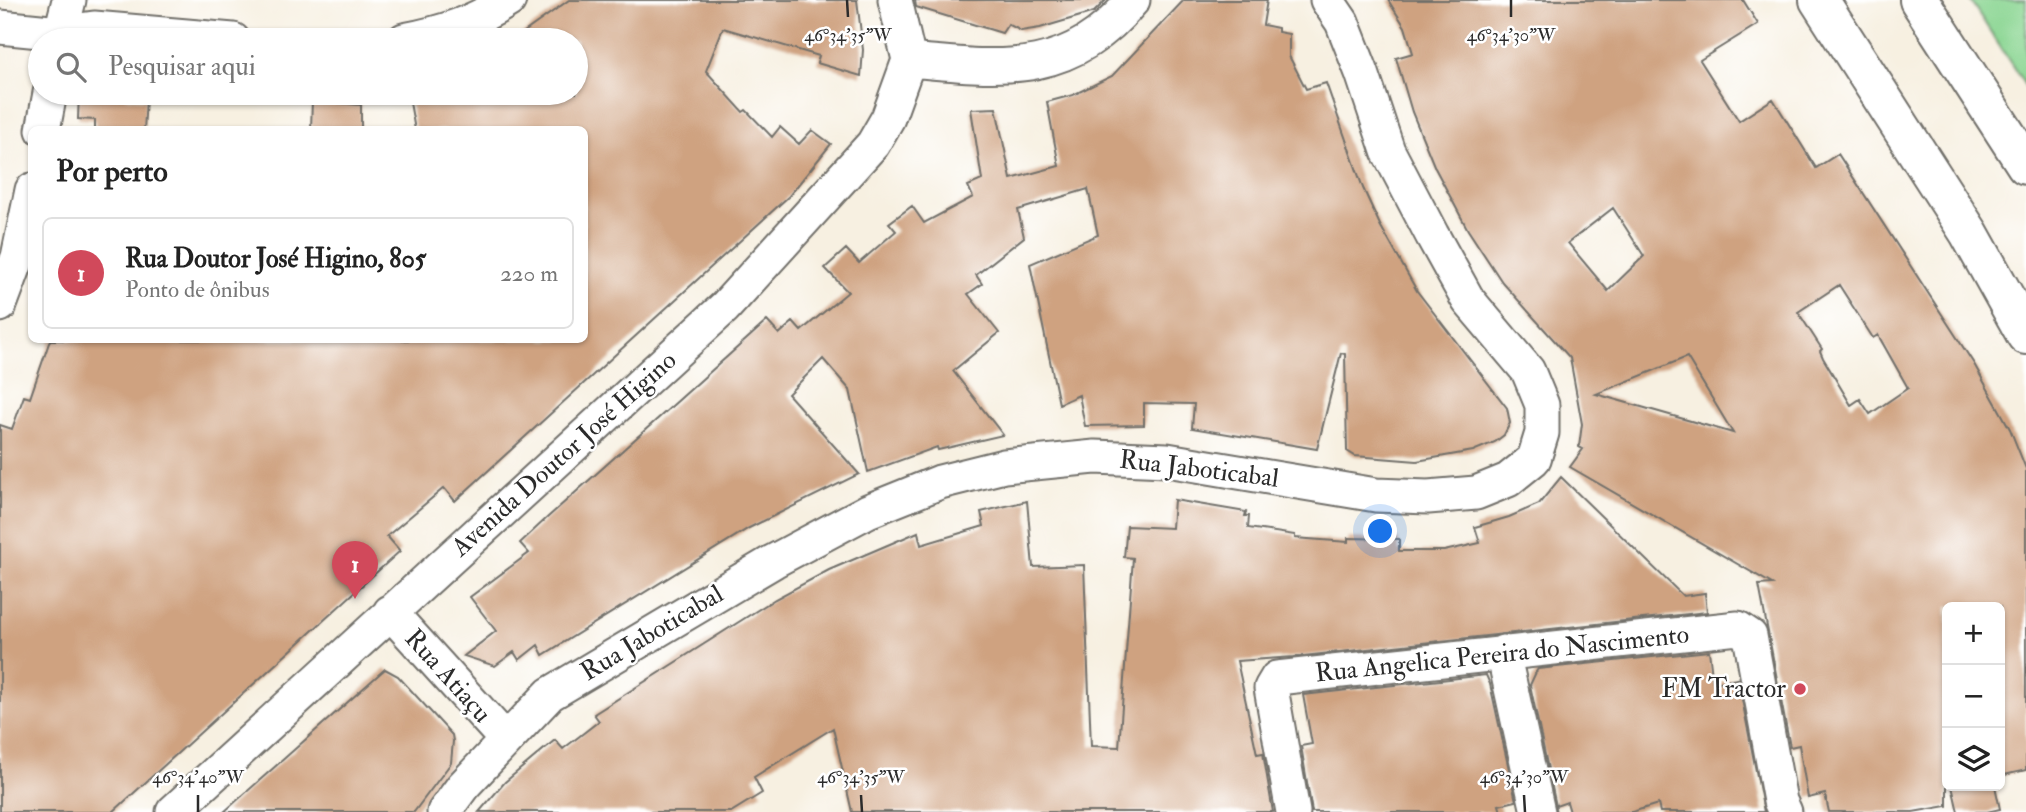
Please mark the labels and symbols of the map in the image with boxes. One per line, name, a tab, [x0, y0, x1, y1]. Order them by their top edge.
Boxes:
text: 46°34'35"W	[804, 24, 892, 47]
text: 46°34'30"W	[1467, 24, 1556, 47]
street label: Avenida Doutor José Higino	[444, 345, 683, 564]
street label: Rua Jaboticabal	[1117, 443, 1281, 495]
your location	[1363, 514, 1397, 548]
pin: 1	[332, 541, 378, 599]
street label: Rua Jaboticabal	[575, 578, 729, 688]
street label: Rua Angelica Pereira do Nascimento	[1313, 618, 1691, 690]
street label: Rua Atiaçu	[398, 623, 498, 729]
place label: FM Tractor	[1661, 673, 1786, 705]
marker: FM Tractor	[1792, 681, 1808, 697]
text: 46°34'40"W	[152, 766, 244, 789]
text: 46°34'35"W	[817, 766, 905, 789]
text: 46°34'30"W	[1480, 766, 1569, 789]

